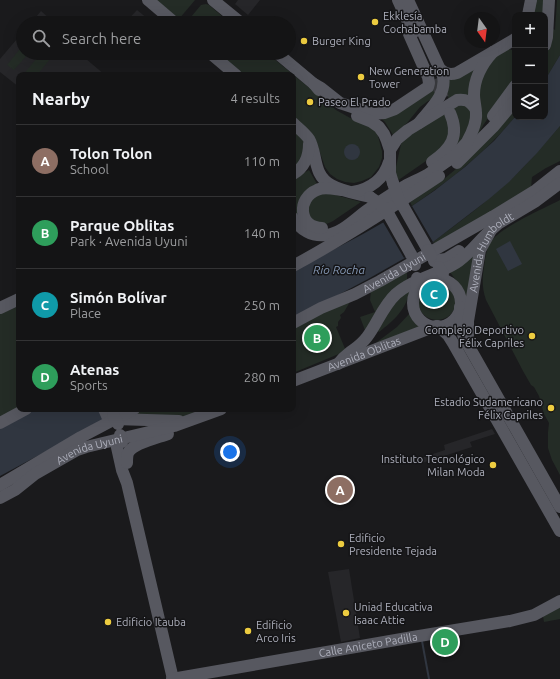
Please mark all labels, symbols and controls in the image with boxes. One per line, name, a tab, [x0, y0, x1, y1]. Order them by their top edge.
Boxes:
place label: Ekklesía Cochabamba	[383, 10, 447, 35]
north arrow	[464, 12, 500, 48]
map controls	[512, 12, 548, 120]
button: +	[512, 12, 548, 48]
search box	[16, 16, 296, 60]
marker: Ekklesía Cochabamba	[370, 17, 380, 27]
icon: search	[30, 27, 52, 49]
text: Search here	[62, 30, 141, 47]
place label: Burger King	[312, 35, 371, 47]
marker: Burger King	[299, 36, 309, 46]
button: −	[512, 48, 548, 84]
place label: New Generation Tower	[369, 65, 449, 90]
marker: New Generation Tower	[356, 72, 366, 82]
button: layers	[512, 84, 548, 120]
text: Nearby	[32, 89, 90, 108]
text: 4 results	[230, 91, 280, 105]
place label: Paseo El Prado	[318, 96, 391, 108]
marker: Paseo El Prado	[305, 97, 315, 107]
text: Tolon Tolon	[70, 145, 152, 162]
text: A	[40, 154, 50, 168]
text: 110 m	[244, 154, 280, 168]
text: School	[70, 162, 109, 176]
street label: Avenida Humboldt	[467, 210, 516, 293]
text: Parque Oblitas	[70, 217, 174, 234]
text: B	[41, 226, 49, 240]
text: 140 m	[244, 226, 280, 240]
text: Park · Avenida Uyuni	[70, 234, 188, 248]
street label: Avenida Uyuni	[361, 250, 428, 295]
water label: Río Rocha	[313, 263, 365, 276]
pin: C	[421, 279, 447, 309]
text: Simón Bolívar	[70, 289, 167, 306]
text: C	[41, 298, 49, 312]
text: 250 m	[244, 298, 280, 312]
text: Place	[70, 306, 101, 320]
pin: B	[304, 323, 330, 353]
place label: Complejo Deportivo Félix Capriles	[425, 324, 524, 349]
marker: Complejo Deportivo Félix Capriles	[527, 331, 537, 341]
street label: Avenida Oblitas	[326, 334, 402, 373]
text: Atenas	[70, 361, 119, 378]
text: D	[40, 370, 50, 384]
text: 280 m	[244, 370, 280, 384]
text: Sports	[70, 378, 108, 392]
place label: Estadio Sudamericano Félix Capriles	[434, 396, 543, 421]
marker: Estadio Sudamericano Félix Capriles	[546, 403, 556, 413]
street label: Avenida Uyuni	[54, 432, 124, 467]
your location	[220, 442, 240, 462]
place label: Instituto Tecnológico Milan Moda	[381, 453, 485, 478]
marker: Instituto Tecnológico Milan Moda	[488, 460, 498, 470]
pin: A	[327, 475, 353, 505]
place label: Edificio Presidente Tejada	[349, 532, 437, 557]
marker: Edificio Presidente Tejada	[336, 539, 346, 549]
place label: Uniad Educativa Isaac Attie	[354, 601, 433, 626]
marker: Uniad Educativa Isaac Attie	[341, 608, 351, 618]
place label: Edificio Itauba	[116, 616, 186, 628]
marker: Edificio Itauba	[103, 617, 113, 627]
place label: Edificio Arco Iris	[256, 619, 296, 644]
marker: Edificio Arco Iris	[243, 626, 253, 636]
pin: D	[432, 627, 458, 657]
street label: Calle Aniceto Padilla	[318, 630, 418, 659]

